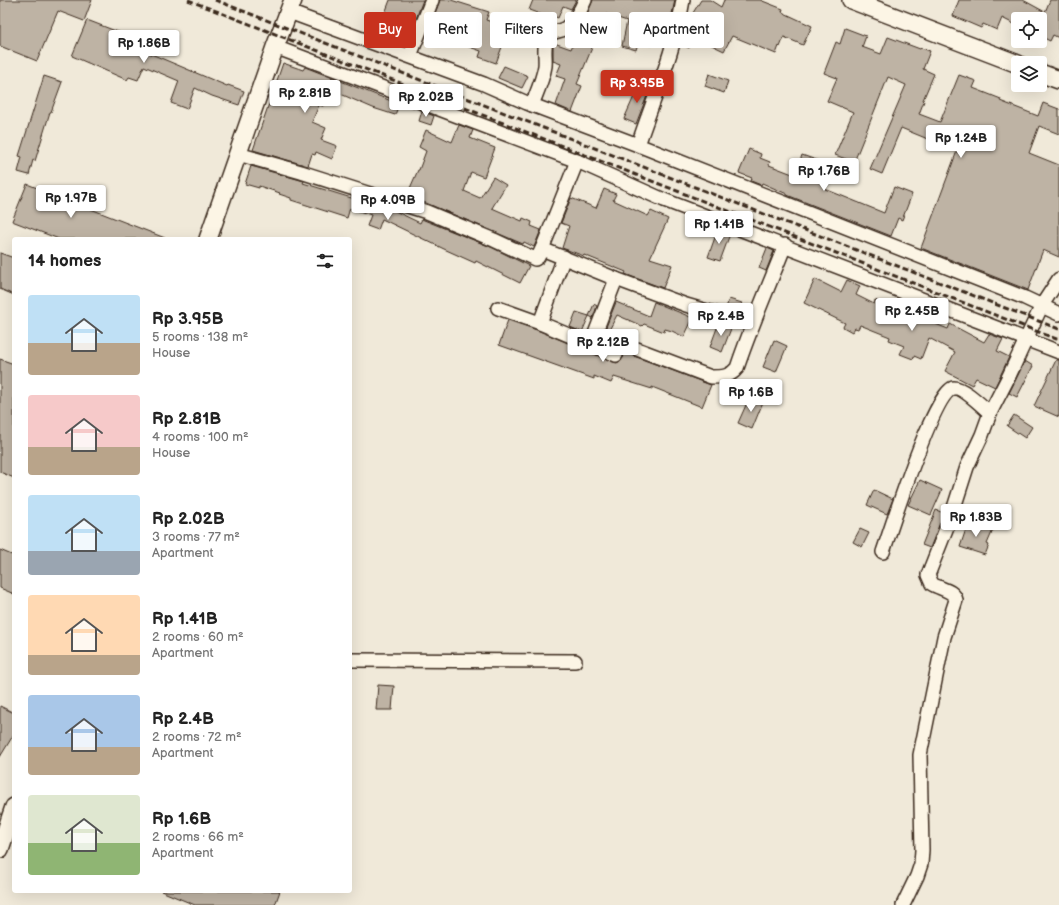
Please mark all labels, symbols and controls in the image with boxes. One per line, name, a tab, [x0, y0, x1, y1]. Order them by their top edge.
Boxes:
chip: Buy	[364, 12, 416, 48]
chip: Rent	[424, 12, 482, 48]
chip: Filters	[490, 12, 557, 48]
chip: New	[565, 12, 621, 48]
chip: Apartment	[629, 12, 724, 48]
map controls	[1011, 12, 1047, 92]
button: locate	[1011, 12, 1047, 48]
pin: Rp 1.86B	[103, 30, 185, 64]
text: Rp 1.86B	[117, 35, 171, 51]
button: layers	[1011, 56, 1047, 92]
pin: Rp 3.95B	[596, 70, 678, 104]
text: Rp 3.95B	[610, 75, 664, 91]
pin: Rp 2.81B	[264, 80, 346, 114]
pin: Rp 2.02B	[385, 84, 467, 118]
text: Rp 2.81B	[279, 85, 331, 101]
text: Rp 2.02B	[398, 89, 454, 105]
pin: Rp 1.24B	[920, 125, 1002, 159]
text: Rp 1.24B	[935, 130, 987, 146]
pin: Rp 1.76B	[783, 158, 865, 192]
text: Rp 1.76B	[798, 163, 850, 179]
pin: Rp 1.97B	[30, 185, 112, 219]
pin: Rp 4.09B	[347, 187, 429, 221]
text: Rp 1.97B	[45, 190, 97, 206]
text: Rp 4.09B	[360, 192, 416, 208]
pin: Rp 1.41B	[678, 211, 760, 245]
text: Rp 1.41B	[694, 216, 744, 232]
icon: filters	[314, 250, 336, 272]
text: 14 homes	[28, 251, 101, 271]
pin: Rp 2.45B	[871, 298, 953, 332]
pin: Rp 2.4B	[684, 303, 758, 337]
text: Rp 2.45B	[885, 303, 939, 319]
text: Rp 2.4B	[697, 308, 745, 324]
text: Rp 3.95B	[152, 309, 223, 329]
icon: home	[60, 311, 108, 359]
text: 5 rooms · 138 m²	[152, 329, 248, 345]
pin: Rp 2.12B	[562, 329, 644, 363]
text: Rp 2.12B	[577, 334, 629, 350]
text: House	[152, 345, 190, 361]
pin: Rp 1.6B	[714, 379, 788, 413]
text: Rp 1.6B	[728, 384, 774, 400]
text: Rp 2.81B	[152, 409, 221, 429]
icon: home	[60, 411, 108, 459]
text: 4 rooms · 100 m²	[152, 429, 249, 445]
text: House	[152, 445, 190, 461]
pin: Rp 1.83B	[935, 504, 1017, 538]
text: Rp 2.02B	[152, 509, 225, 529]
text: Rp 1.83B	[950, 509, 1002, 525]
icon: home	[60, 511, 108, 559]
text: 3 rooms · 77 m²	[152, 529, 240, 545]
text: Apartment	[152, 545, 213, 561]
text: Rp 1.41B	[152, 609, 218, 629]
icon: home	[60, 611, 108, 659]
text: 2 rooms · 60 m²	[152, 629, 244, 645]
text: Apartment	[152, 645, 213, 661]
text: Rp 2.4B	[152, 709, 214, 729]
icon: home	[60, 711, 108, 759]
text: 2 rooms · 72 m²	[152, 729, 242, 745]
text: Apartment	[152, 745, 213, 761]
text: Rp 1.6B	[152, 809, 211, 829]
icon: home	[60, 811, 108, 859]
text: 2 rooms · 66 m²	[152, 829, 244, 845]
text: Apartment	[152, 845, 213, 861]

